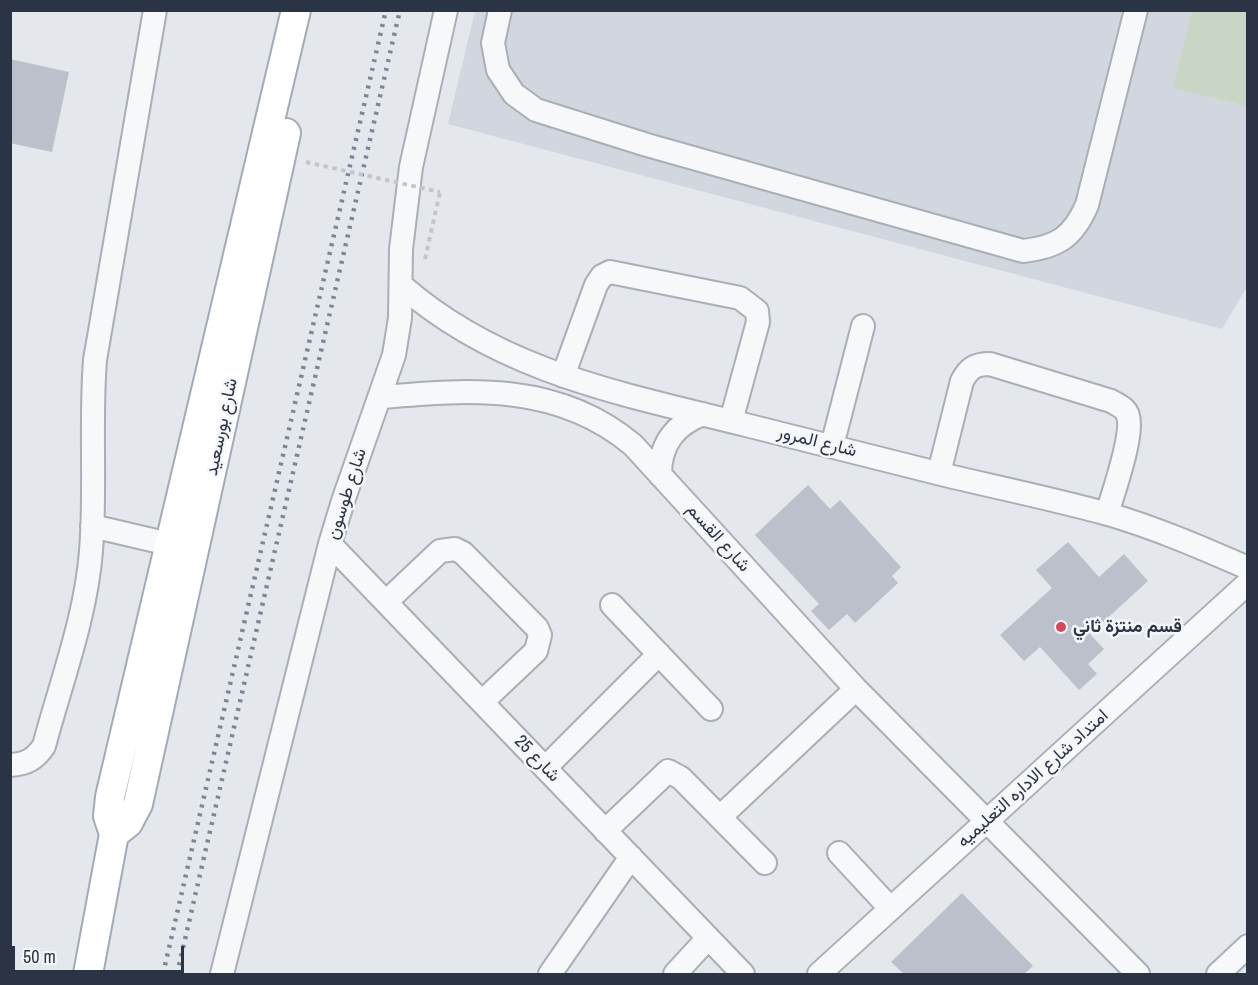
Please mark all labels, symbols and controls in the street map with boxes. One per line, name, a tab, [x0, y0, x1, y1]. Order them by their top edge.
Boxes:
street label: شارع بورسعيد	[201, 376, 243, 478]
street label: شارع المرور	[775, 422, 859, 462]
street label: شارع طوسون	[322, 446, 372, 542]
street label: شارع القسم	[681, 499, 755, 577]
place label: قسم منتزة ثاني	[1073, 616, 1182, 638]
marker: قسم منتزة ثاني	[1054, 620, 1068, 634]
street label: امتداد شارع الاداره التعليميه	[953, 705, 1113, 853]
street label: شارع 25	[510, 731, 564, 787]
scale bar	[15, 934, 188, 972]
text: 50 m	[23, 944, 56, 969]

